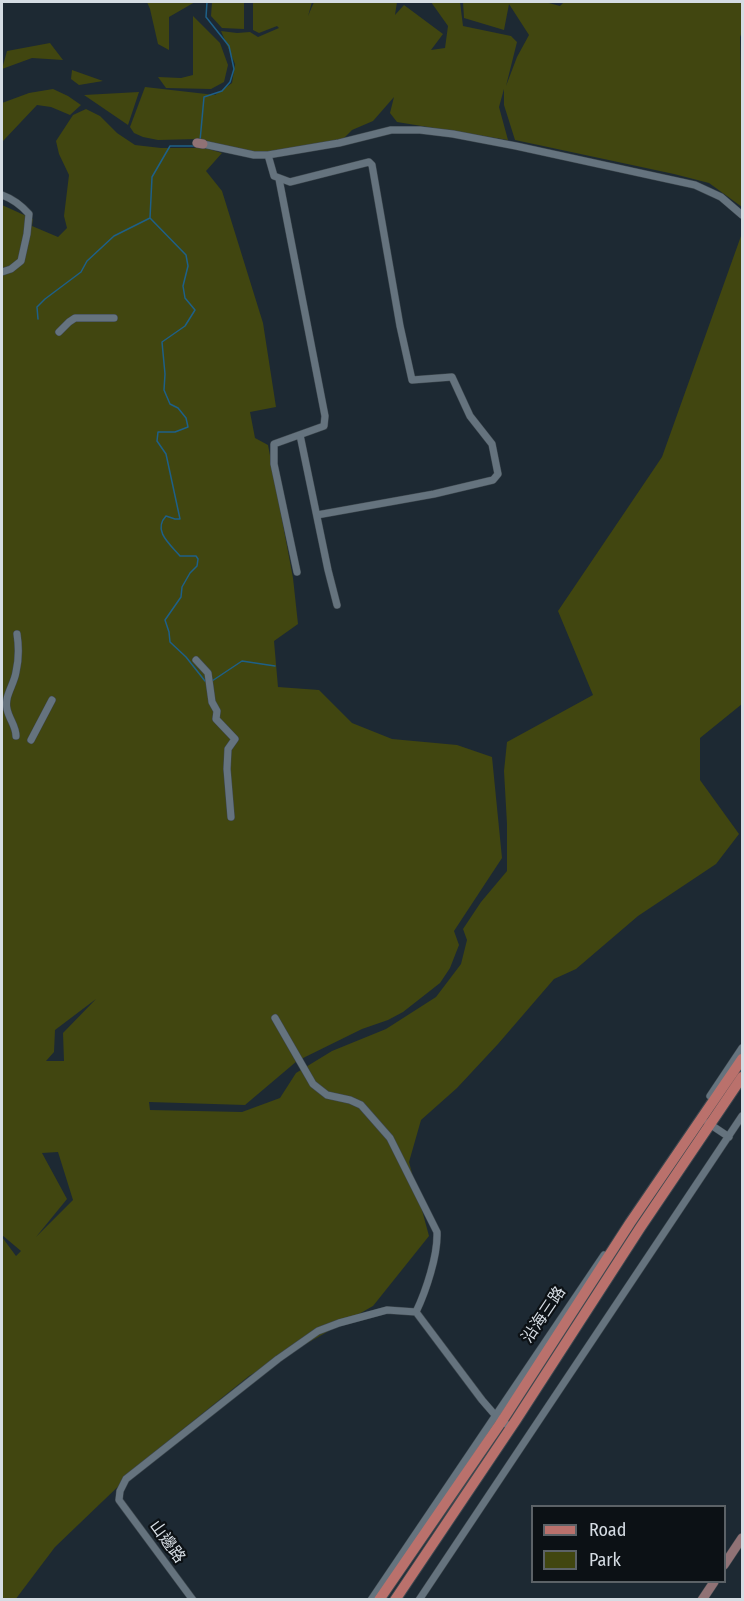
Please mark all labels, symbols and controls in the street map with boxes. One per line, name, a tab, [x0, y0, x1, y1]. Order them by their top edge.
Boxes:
street label: 沿海三路	[518, 1283, 570, 1347]
legend	[531, 1505, 726, 1583]
street label: 山邊路	[145, 1517, 189, 1567]
text: Road	[589, 1519, 626, 1541]
text: Park	[589, 1549, 621, 1571]

